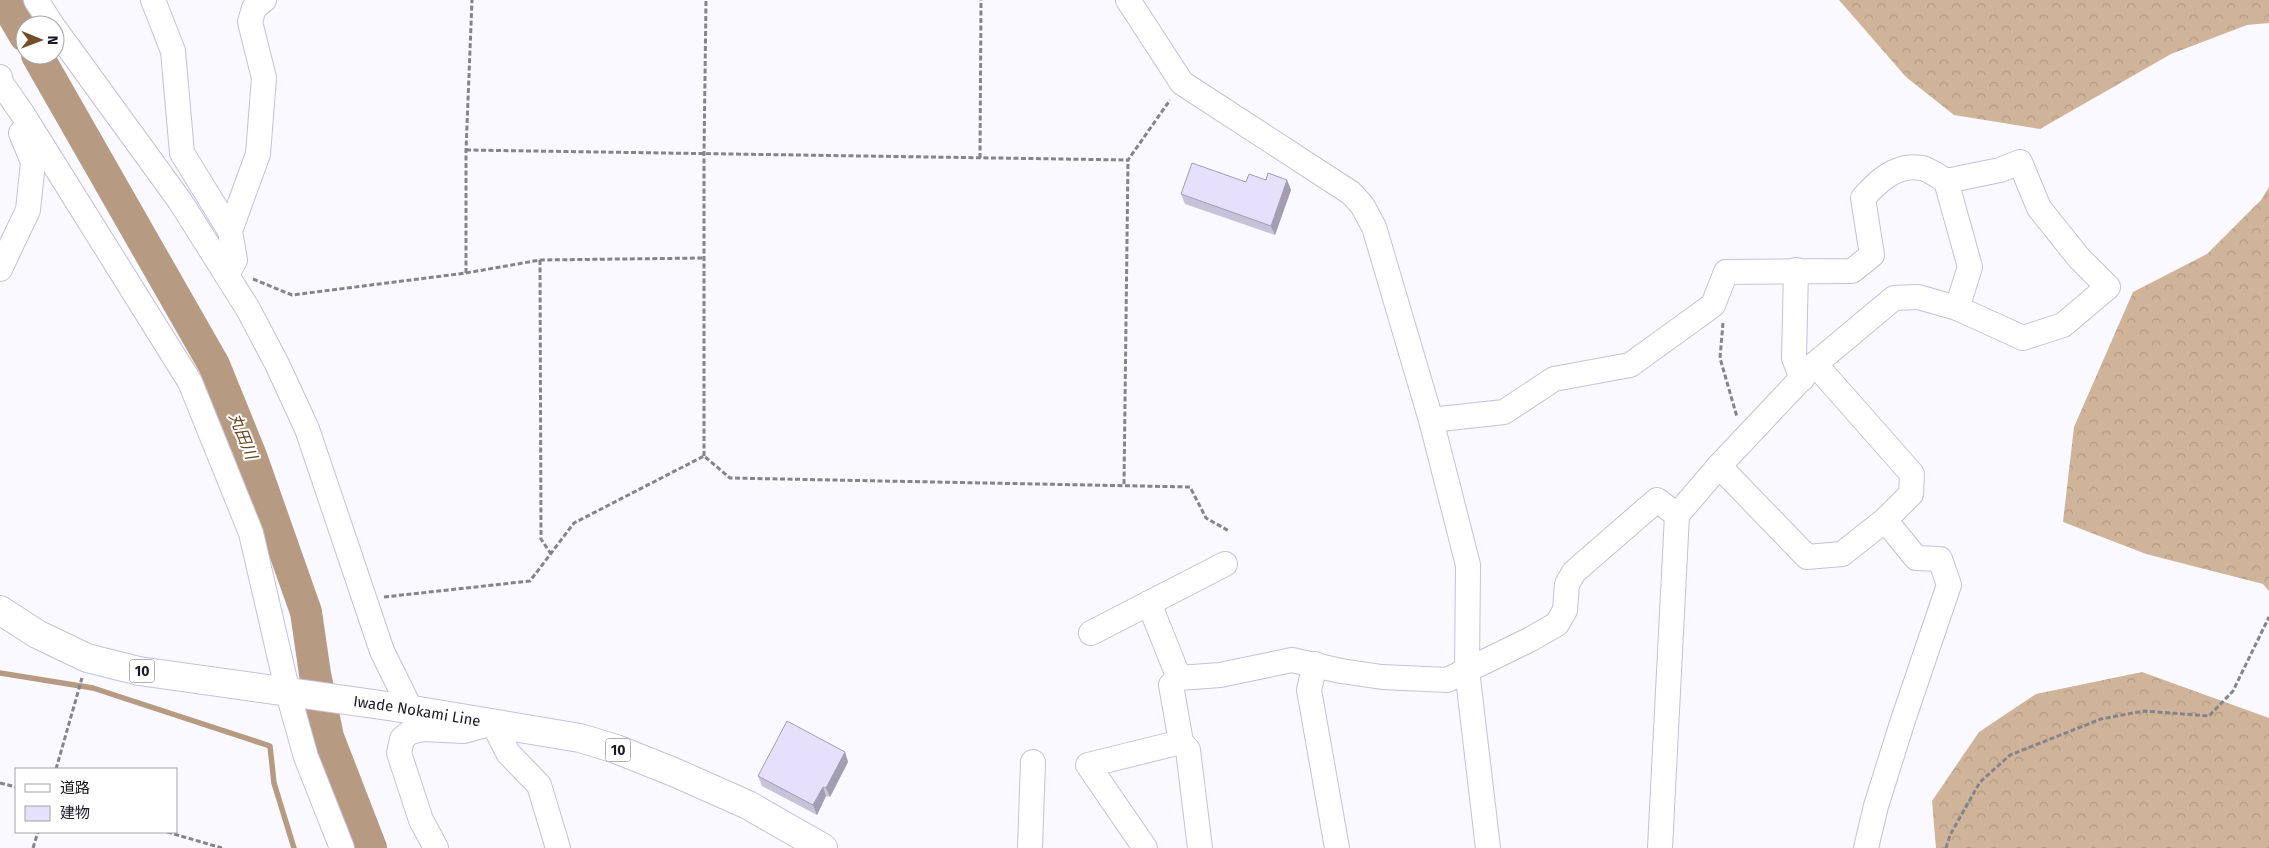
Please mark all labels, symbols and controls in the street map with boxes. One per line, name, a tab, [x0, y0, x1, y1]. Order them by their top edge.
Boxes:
north arrow	[15, 15, 65, 65]
text: N	[44, 35, 61, 45]
water label: 丸田川	[225, 410, 262, 464]
road number: 10	[130, 659, 154, 682]
street label: Iwade Nokami Line	[352, 692, 482, 730]
road number: 10	[606, 738, 630, 762]
legend	[15, 768, 178, 833]
text: 道路	[60, 779, 90, 797]
text: 建物	[60, 804, 90, 822]

